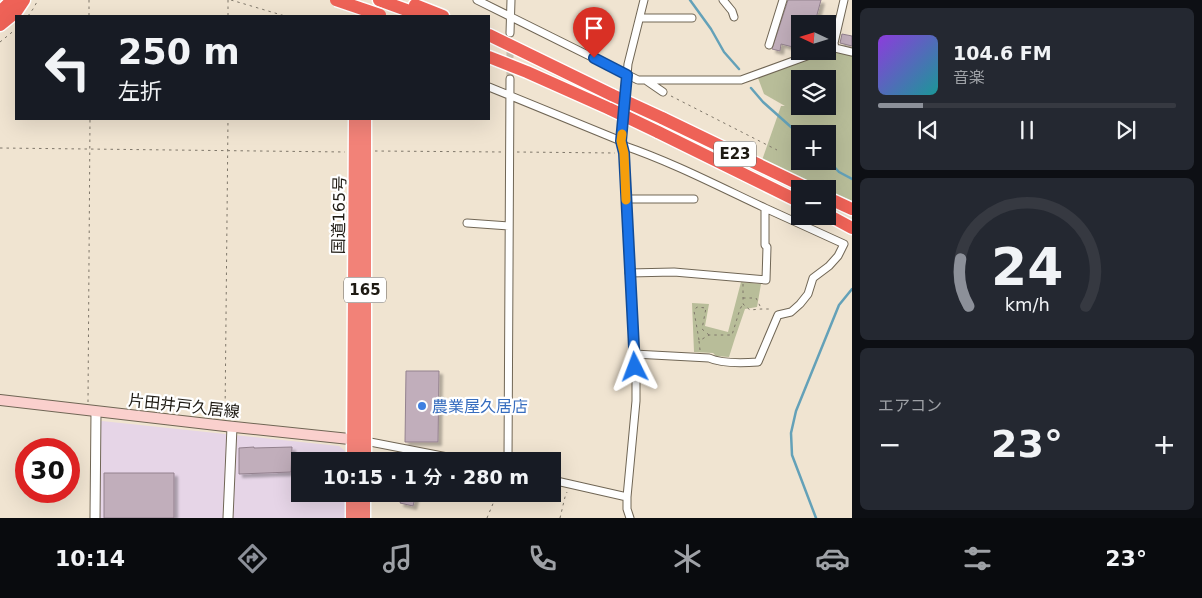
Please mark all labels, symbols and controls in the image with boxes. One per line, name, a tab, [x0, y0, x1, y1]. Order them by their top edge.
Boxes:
pin	[573, 7, 615, 58]
icon: arrive	[580, 14, 608, 42]
north arrow	[791, 15, 836, 60]
map controls	[791, 15, 836, 225]
text: 250 m	[118, 32, 240, 72]
icon: left	[35, 35, 100, 100]
text: 104.6 FM	[953, 42, 1052, 64]
text: 音楽	[953, 68, 985, 87]
button: layers	[791, 70, 836, 115]
text: 左折	[118, 79, 162, 104]
icon: previous	[914, 116, 942, 144]
icon: pause	[1013, 116, 1041, 144]
icon: next	[1112, 116, 1140, 144]
button: +	[791, 125, 836, 170]
road number: E23	[714, 142, 756, 166]
street label: 国道165号	[329, 176, 349, 254]
button: −	[791, 180, 836, 225]
text: 24	[991, 237, 1063, 297]
road number: 165	[344, 278, 386, 302]
text: km/h	[1004, 294, 1050, 315]
position arrow	[608, 340, 660, 392]
street label: 片田井戸久居線	[127, 391, 241, 421]
text: エアコン	[878, 396, 942, 415]
place label: 農業屋久居店	[432, 397, 528, 416]
marker: 農業屋久居店	[416, 400, 428, 412]
text: 23°	[991, 422, 1063, 466]
text: −	[878, 428, 901, 461]
text: +	[1153, 428, 1176, 461]
speed limit sign: 30	[15, 438, 80, 503]
text: 10:15 · 1 分 · 280 m	[323, 466, 529, 488]
icon: directions	[235, 541, 270, 576]
icon: music	[380, 541, 415, 576]
icon: phone	[525, 541, 560, 576]
icon: climate	[670, 541, 705, 576]
icon: car	[815, 541, 850, 576]
icon: filters	[960, 541, 995, 576]
text: 10:14	[55, 546, 125, 571]
text: 23°	[1105, 546, 1147, 571]

